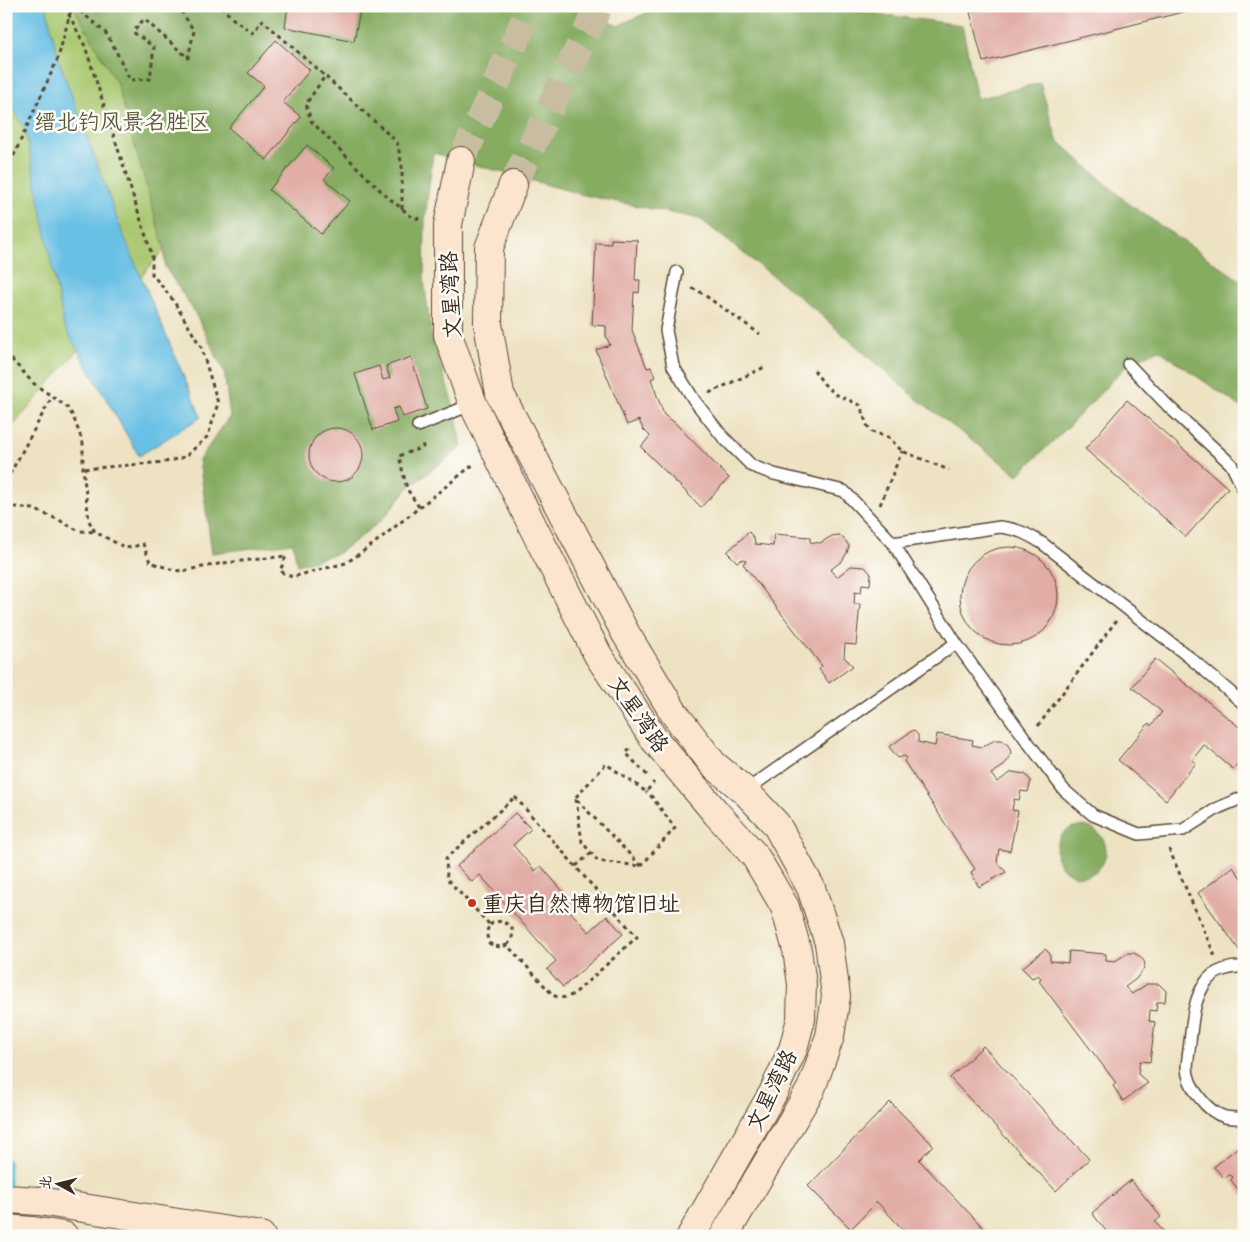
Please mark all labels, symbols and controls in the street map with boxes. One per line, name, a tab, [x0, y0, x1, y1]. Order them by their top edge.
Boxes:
park label: 缙北钓风景名胜区	[34, 108, 210, 140]
street label: 文星湾路	[435, 250, 471, 340]
street label: 文星湾路	[598, 670, 675, 761]
place label: 重庆自然博物馆旧址	[482, 890, 680, 922]
marker: 重庆自然博物馆旧址	[466, 897, 478, 909]
street label: 文星湾路	[740, 1045, 807, 1138]
north arrow	[32, 1160, 82, 1210]
text: 北	[35, 1174, 58, 1191]

